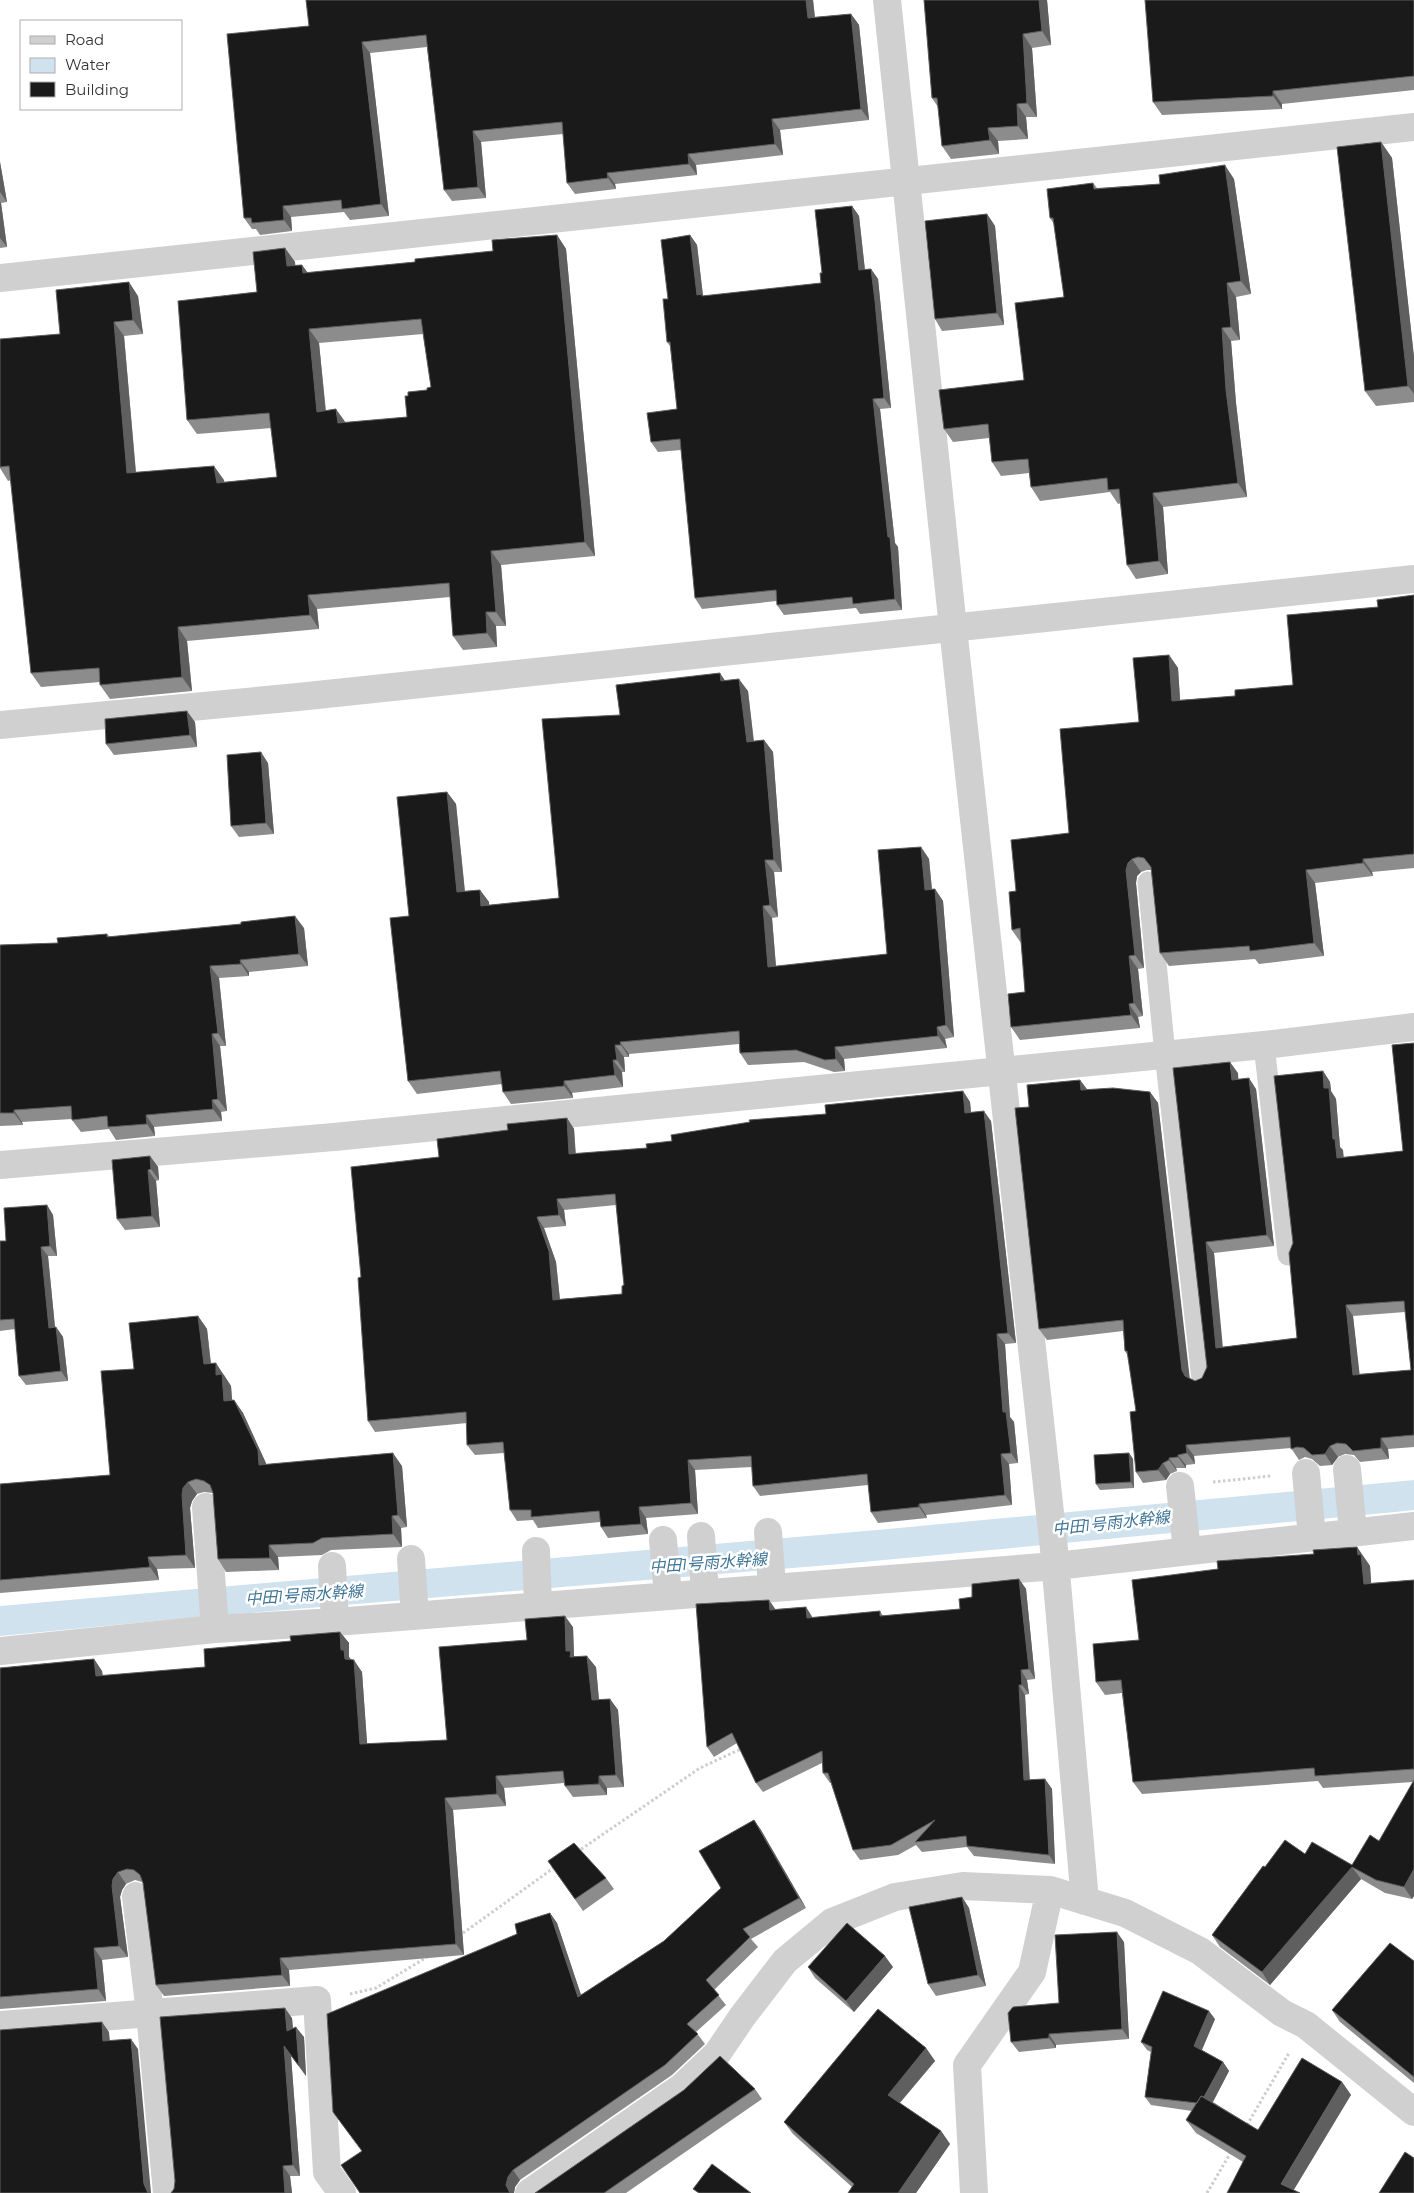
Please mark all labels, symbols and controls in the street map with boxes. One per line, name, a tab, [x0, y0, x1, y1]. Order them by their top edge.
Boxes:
legend	[20, 20, 182, 110]
text: Road	[65, 30, 104, 49]
text: Water	[65, 55, 111, 74]
text: Building	[65, 80, 129, 99]
water label: 中田1号雨水幹線	[1051, 1507, 1173, 1539]
water label: 中田1号雨水幹線	[649, 1549, 769, 1577]
water label: 中田1号雨水幹線	[245, 1581, 365, 1609]

